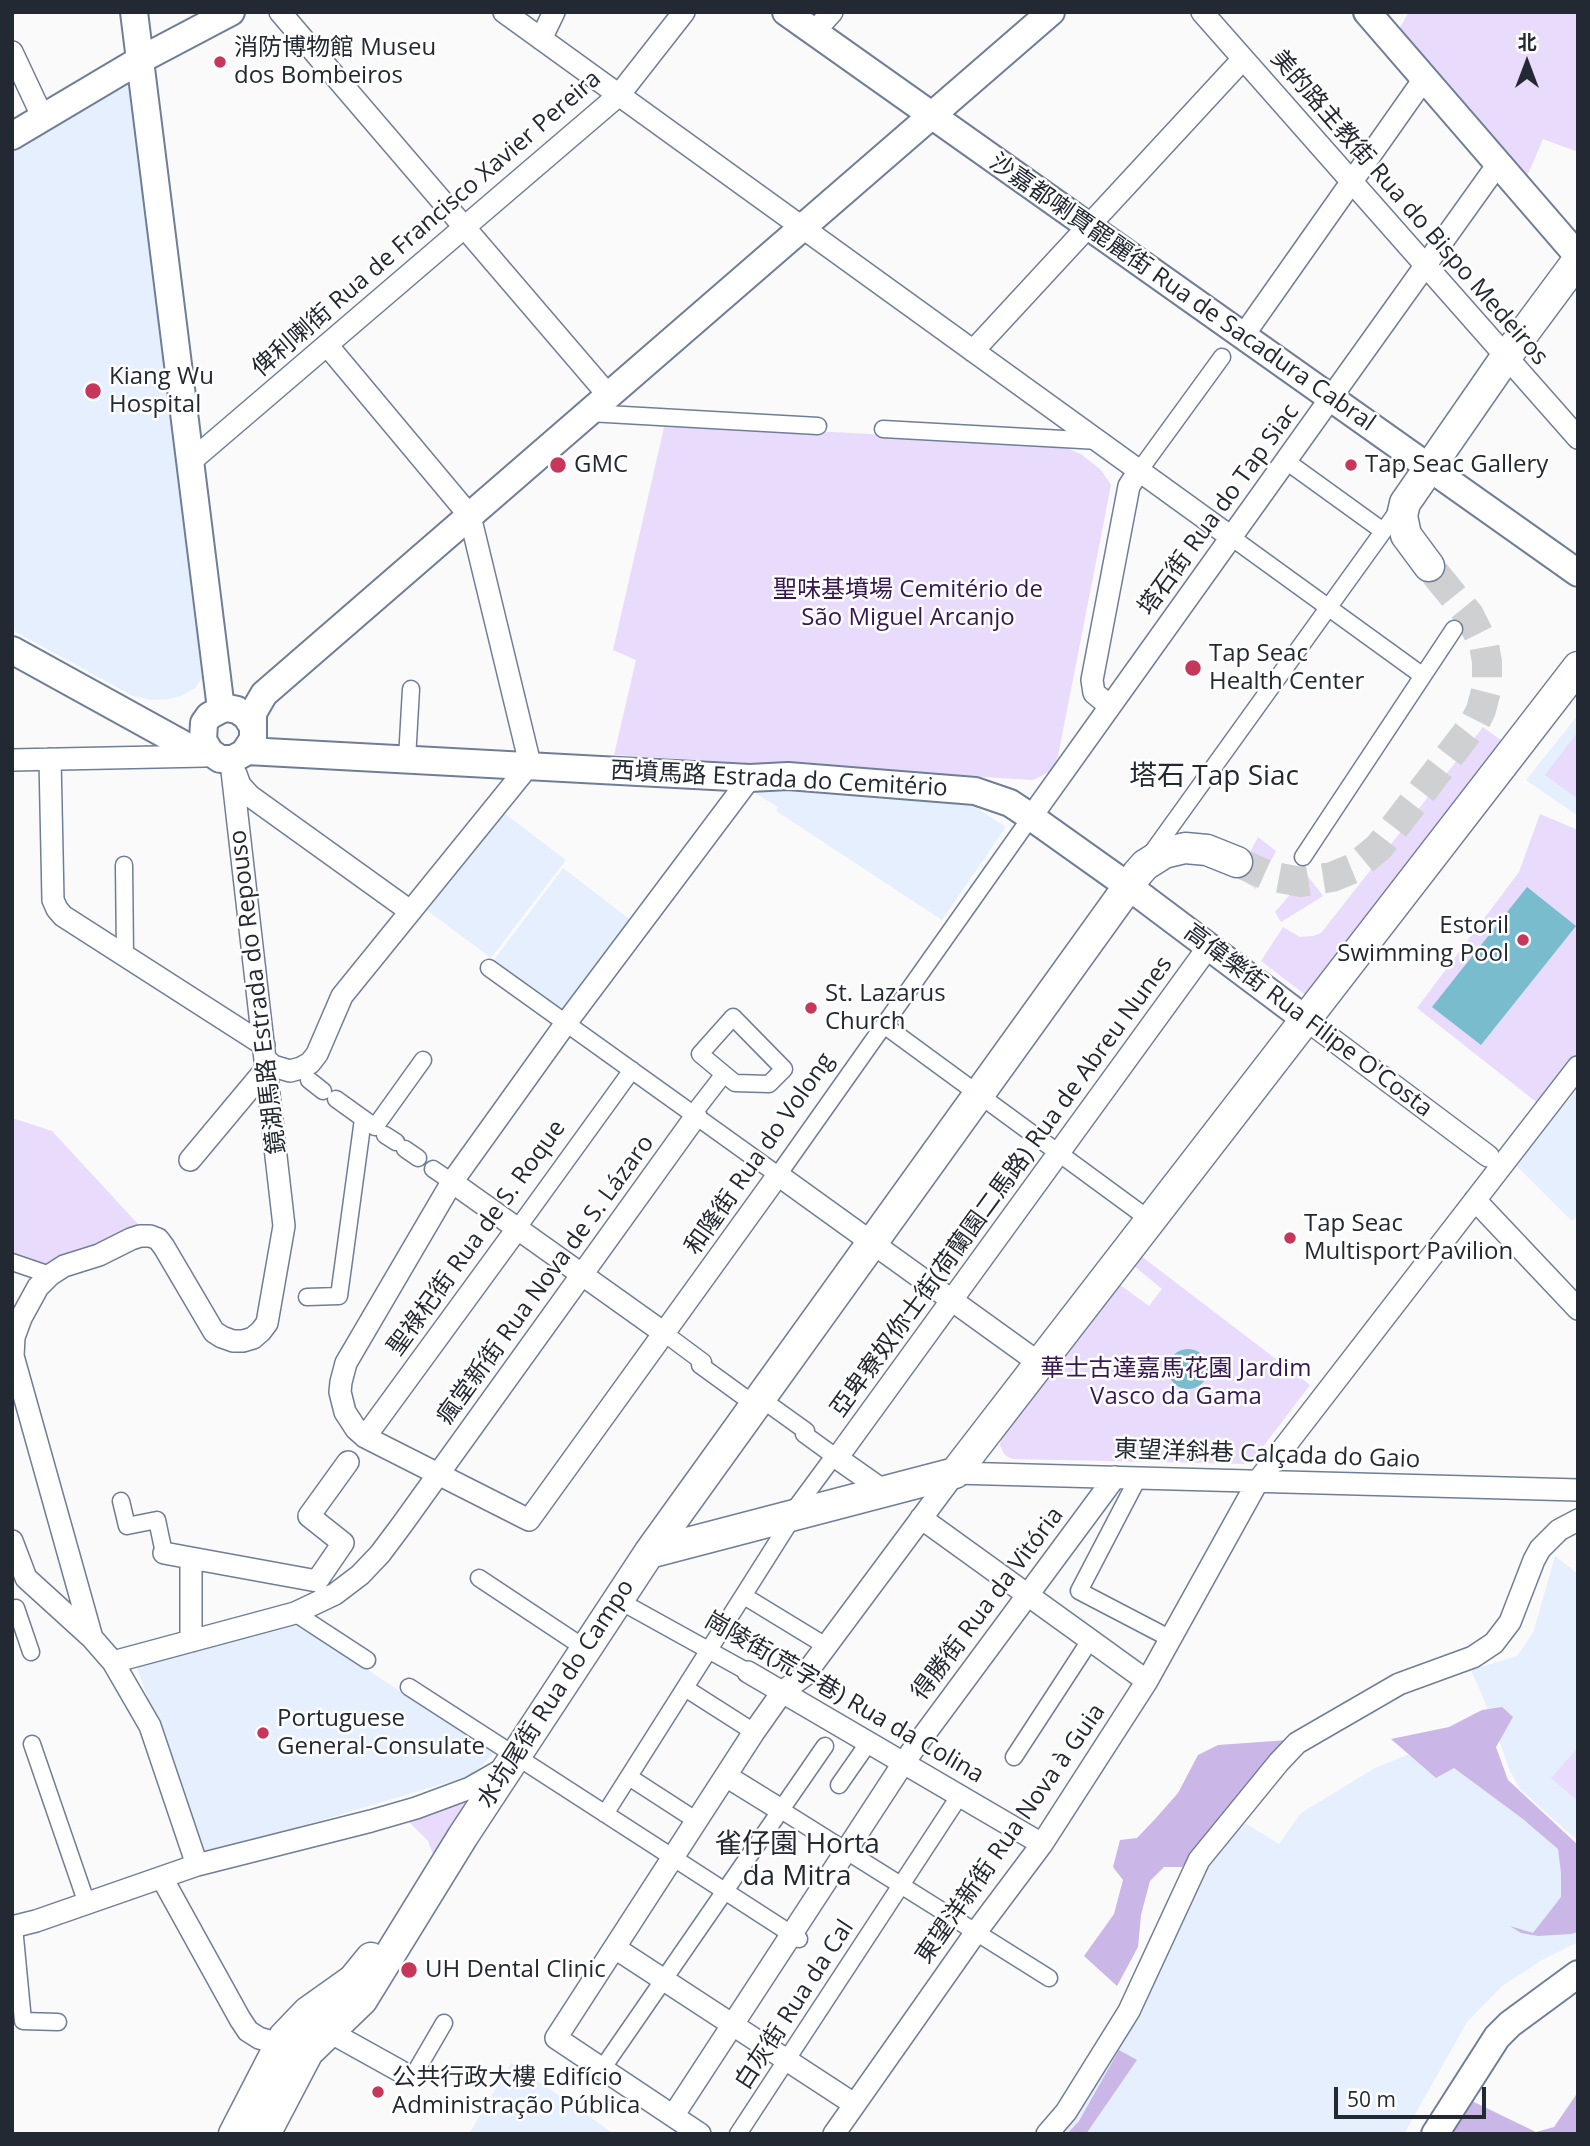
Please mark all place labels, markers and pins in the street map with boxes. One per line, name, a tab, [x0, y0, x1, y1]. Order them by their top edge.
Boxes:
place label: 消防博物館 Museu dos Bombeiros	[234, 34, 436, 90]
marker: 消防博物館 Museu dos Bombeiros	[212, 54, 228, 70]
place label: Kiang Wu Hospital	[109, 363, 214, 419]
marker: Kiang Wu Hospital	[83, 381, 103, 401]
place label: GMC	[574, 451, 628, 479]
place label: Tap Seac Gallery	[1365, 451, 1548, 479]
marker: GMC	[548, 455, 568, 475]
marker: Tap Seac Gallery	[1343, 457, 1359, 473]
place label: Tap Seac Health Center	[1209, 640, 1364, 696]
marker: Tap Seac Health Center	[1183, 658, 1203, 678]
place label: Estoril Swimming Pool	[1337, 912, 1509, 968]
marker: Estoril Swimming Pool	[1515, 932, 1531, 948]
place label: St. Lazarus Church	[825, 980, 946, 1036]
marker: St. Lazarus Church	[803, 1000, 819, 1016]
place label: Tap Seac Multisport Pavilion	[1304, 1210, 1513, 1266]
marker: Tap Seac Multisport Pavilion	[1282, 1230, 1298, 1246]
place label: Portuguese General-Consulate	[277, 1705, 485, 1761]
marker: Portuguese General-Consulate	[255, 1725, 271, 1741]
place label: UH Dental Clinic	[425, 1956, 606, 1984]
marker: UH Dental Clinic	[399, 1960, 419, 1980]
place label: 公共行政大樓 Edifício Administração Pública	[392, 2064, 640, 2120]
marker: 公共行政大樓 Edifício Administração Pública	[370, 2084, 386, 2100]

